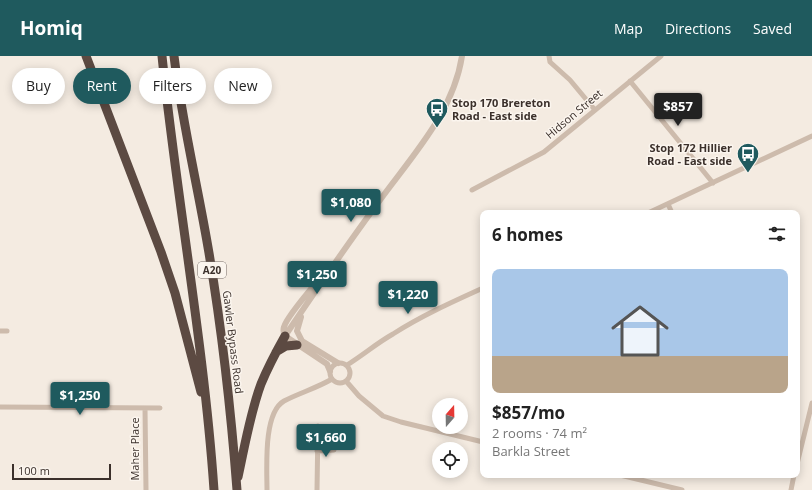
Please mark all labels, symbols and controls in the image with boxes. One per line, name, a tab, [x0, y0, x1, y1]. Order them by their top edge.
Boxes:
text: Homiq	[20, 15, 83, 41]
text: Map	[614, 19, 643, 38]
text: Directions	[665, 19, 731, 38]
text: Saved	[753, 19, 792, 38]
chip: Buy	[12, 68, 65, 104]
chip: Rent	[73, 68, 131, 104]
chip: Filters	[139, 68, 206, 104]
chip: New	[214, 68, 272, 104]
street label: Hidson Street	[542, 85, 605, 142]
pin: $857	[654, 93, 702, 127]
place label: Stop 170 Brereton Road - East side	[452, 95, 550, 123]
bus stop icon: Stop 170 Brereton Road - East side	[424, 96, 450, 129]
text: $857	[663, 97, 693, 115]
place label: Stop 172 Hillier Road - East side	[647, 140, 732, 168]
bus stop icon: Stop 172 Hillier Road - East side	[735, 141, 761, 174]
pin: $1,080	[318, 189, 384, 223]
text: $1,080	[331, 193, 371, 211]
text: 6 homes	[492, 223, 563, 246]
icon: filters	[766, 223, 788, 245]
pin: $1,250	[284, 261, 350, 295]
road number: A20	[198, 262, 226, 278]
text: $1,250	[297, 265, 337, 283]
pin: $1,220	[375, 281, 441, 315]
text: $1,220	[388, 285, 428, 303]
street label: Gawler Bypass Road	[220, 289, 247, 394]
icon: home	[604, 295, 676, 367]
pin: $1,250	[47, 382, 113, 416]
text: $1,250	[60, 386, 100, 404]
north arrow	[432, 398, 468, 434]
map controls	[432, 398, 468, 478]
text: $857/mo	[492, 401, 565, 424]
street label: Maher Place	[127, 417, 142, 481]
pin: $1,660	[293, 424, 359, 458]
text: 2 rooms · 74 m²	[492, 424, 587, 442]
text: $1,660	[306, 428, 346, 446]
button: locate	[432, 442, 468, 478]
text: Barkla Street	[492, 442, 570, 460]
scale bar	[12, 462, 111, 481]
text: 100 m	[18, 463, 50, 478]

